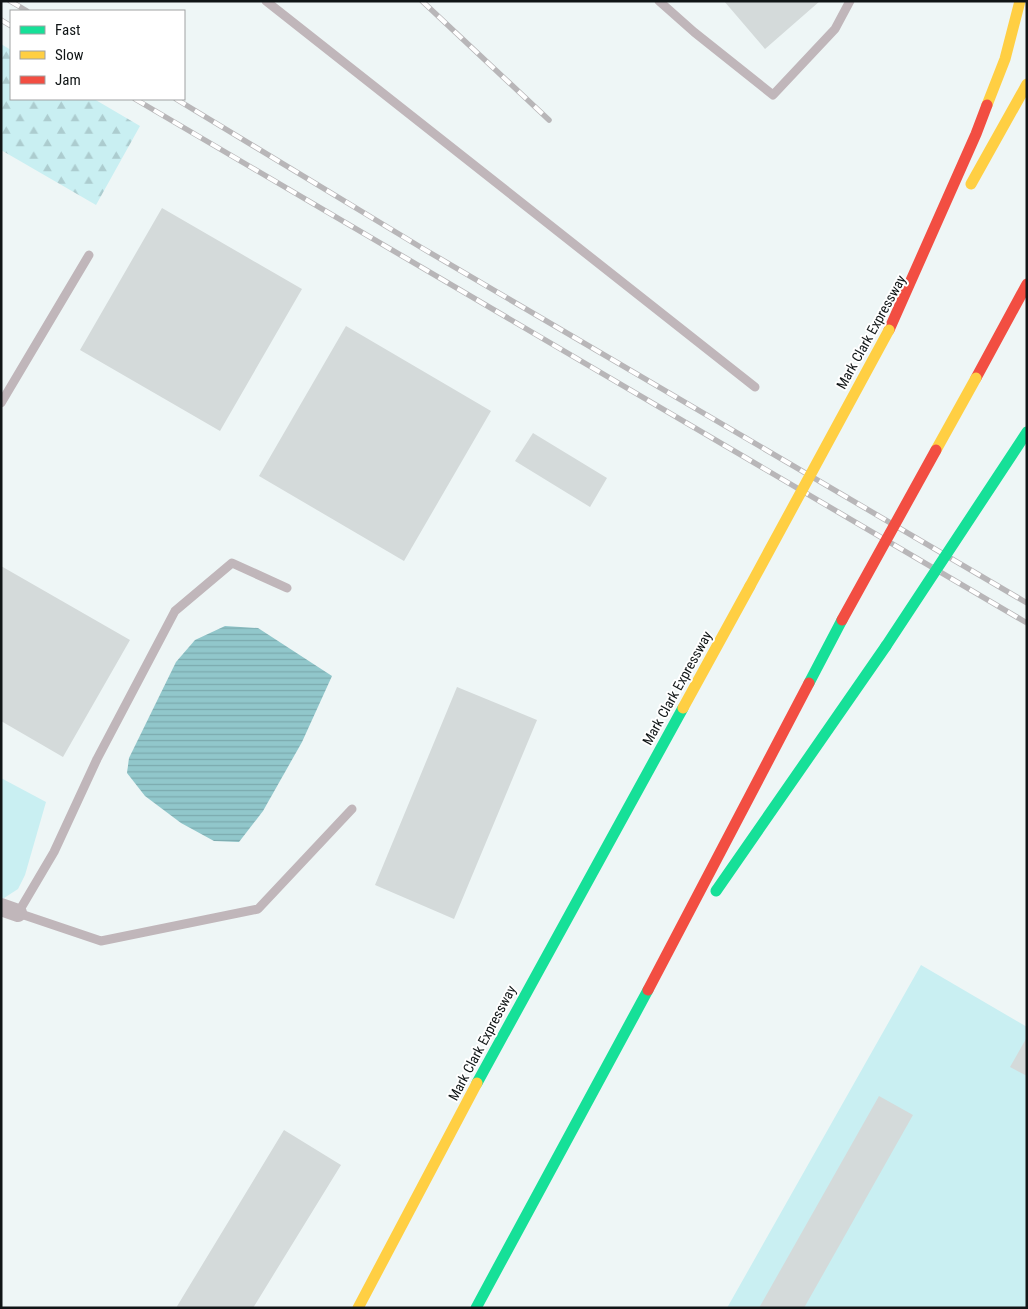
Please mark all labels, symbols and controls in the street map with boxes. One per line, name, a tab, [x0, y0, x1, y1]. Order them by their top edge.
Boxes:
legend	[10, 10, 185, 100]
text: Fast	[55, 21, 80, 39]
text: Slow	[55, 46, 84, 64]
text: Jam	[55, 71, 81, 89]
street label: Mark Clark Expressway	[833, 272, 909, 392]
street label: Mark Clark Expressway	[639, 628, 715, 748]
street label: Mark Clark Expressway	[445, 983, 519, 1103]

